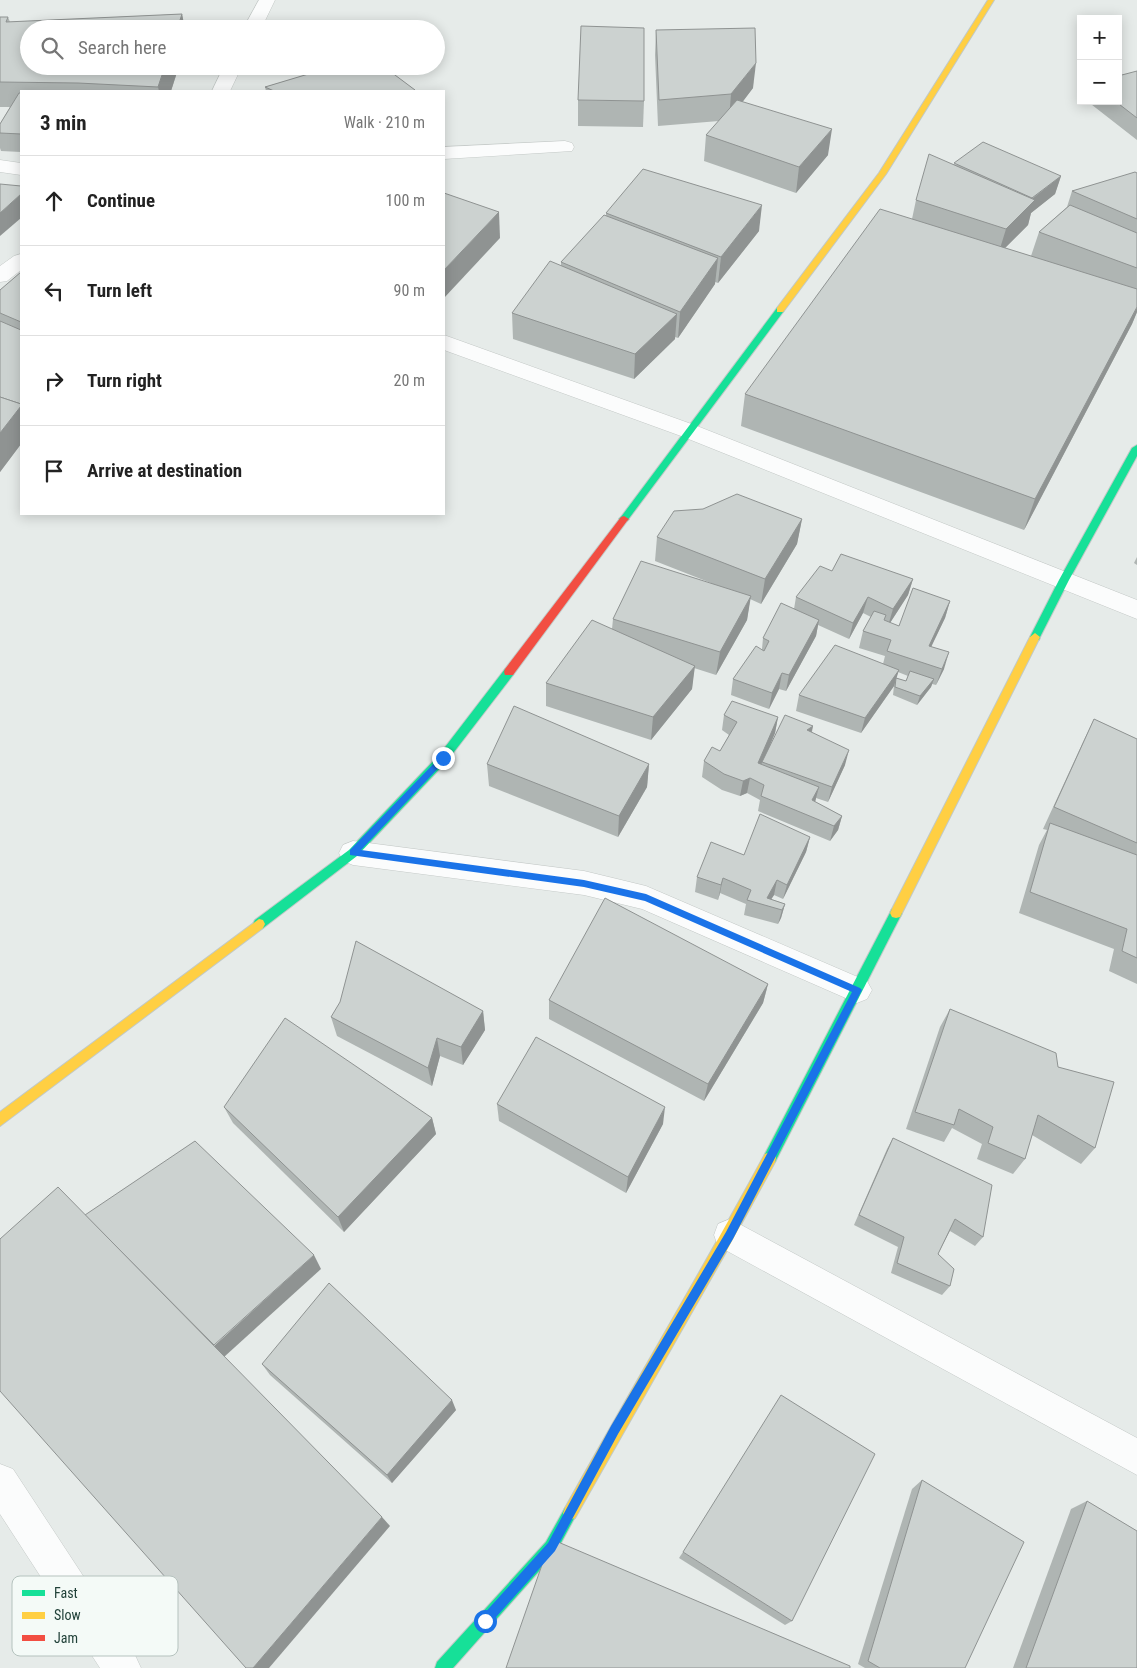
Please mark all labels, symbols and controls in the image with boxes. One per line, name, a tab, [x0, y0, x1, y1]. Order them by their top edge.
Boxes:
map controls	[1077, 15, 1122, 105]
button: +	[1077, 15, 1122, 60]
search box	[20, 20, 445, 75]
icon: search	[38, 34, 66, 62]
text: Search here	[78, 36, 166, 59]
button: −	[1077, 60, 1122, 105]
text: 3 min	[40, 111, 87, 135]
text: Walk · 210 m	[344, 113, 425, 132]
icon: ahead	[40, 187, 68, 215]
text: Continue	[87, 189, 155, 212]
text: 100 m	[386, 191, 425, 210]
icon: left	[40, 277, 68, 305]
text: Turn left	[87, 279, 152, 302]
text: 90 m	[393, 281, 425, 300]
icon: right	[40, 367, 68, 395]
text: Turn right	[87, 369, 162, 392]
text: 20 m	[393, 371, 425, 390]
icon: arrive	[40, 457, 68, 485]
text: Arrive at destination	[87, 459, 242, 482]
route end	[432, 747, 455, 770]
legend	[12, 1576, 178, 1656]
text: Fast	[54, 1585, 78, 1601]
text: Slow	[54, 1607, 81, 1623]
route start	[474, 1610, 497, 1633]
text: Jam	[54, 1630, 78, 1646]

